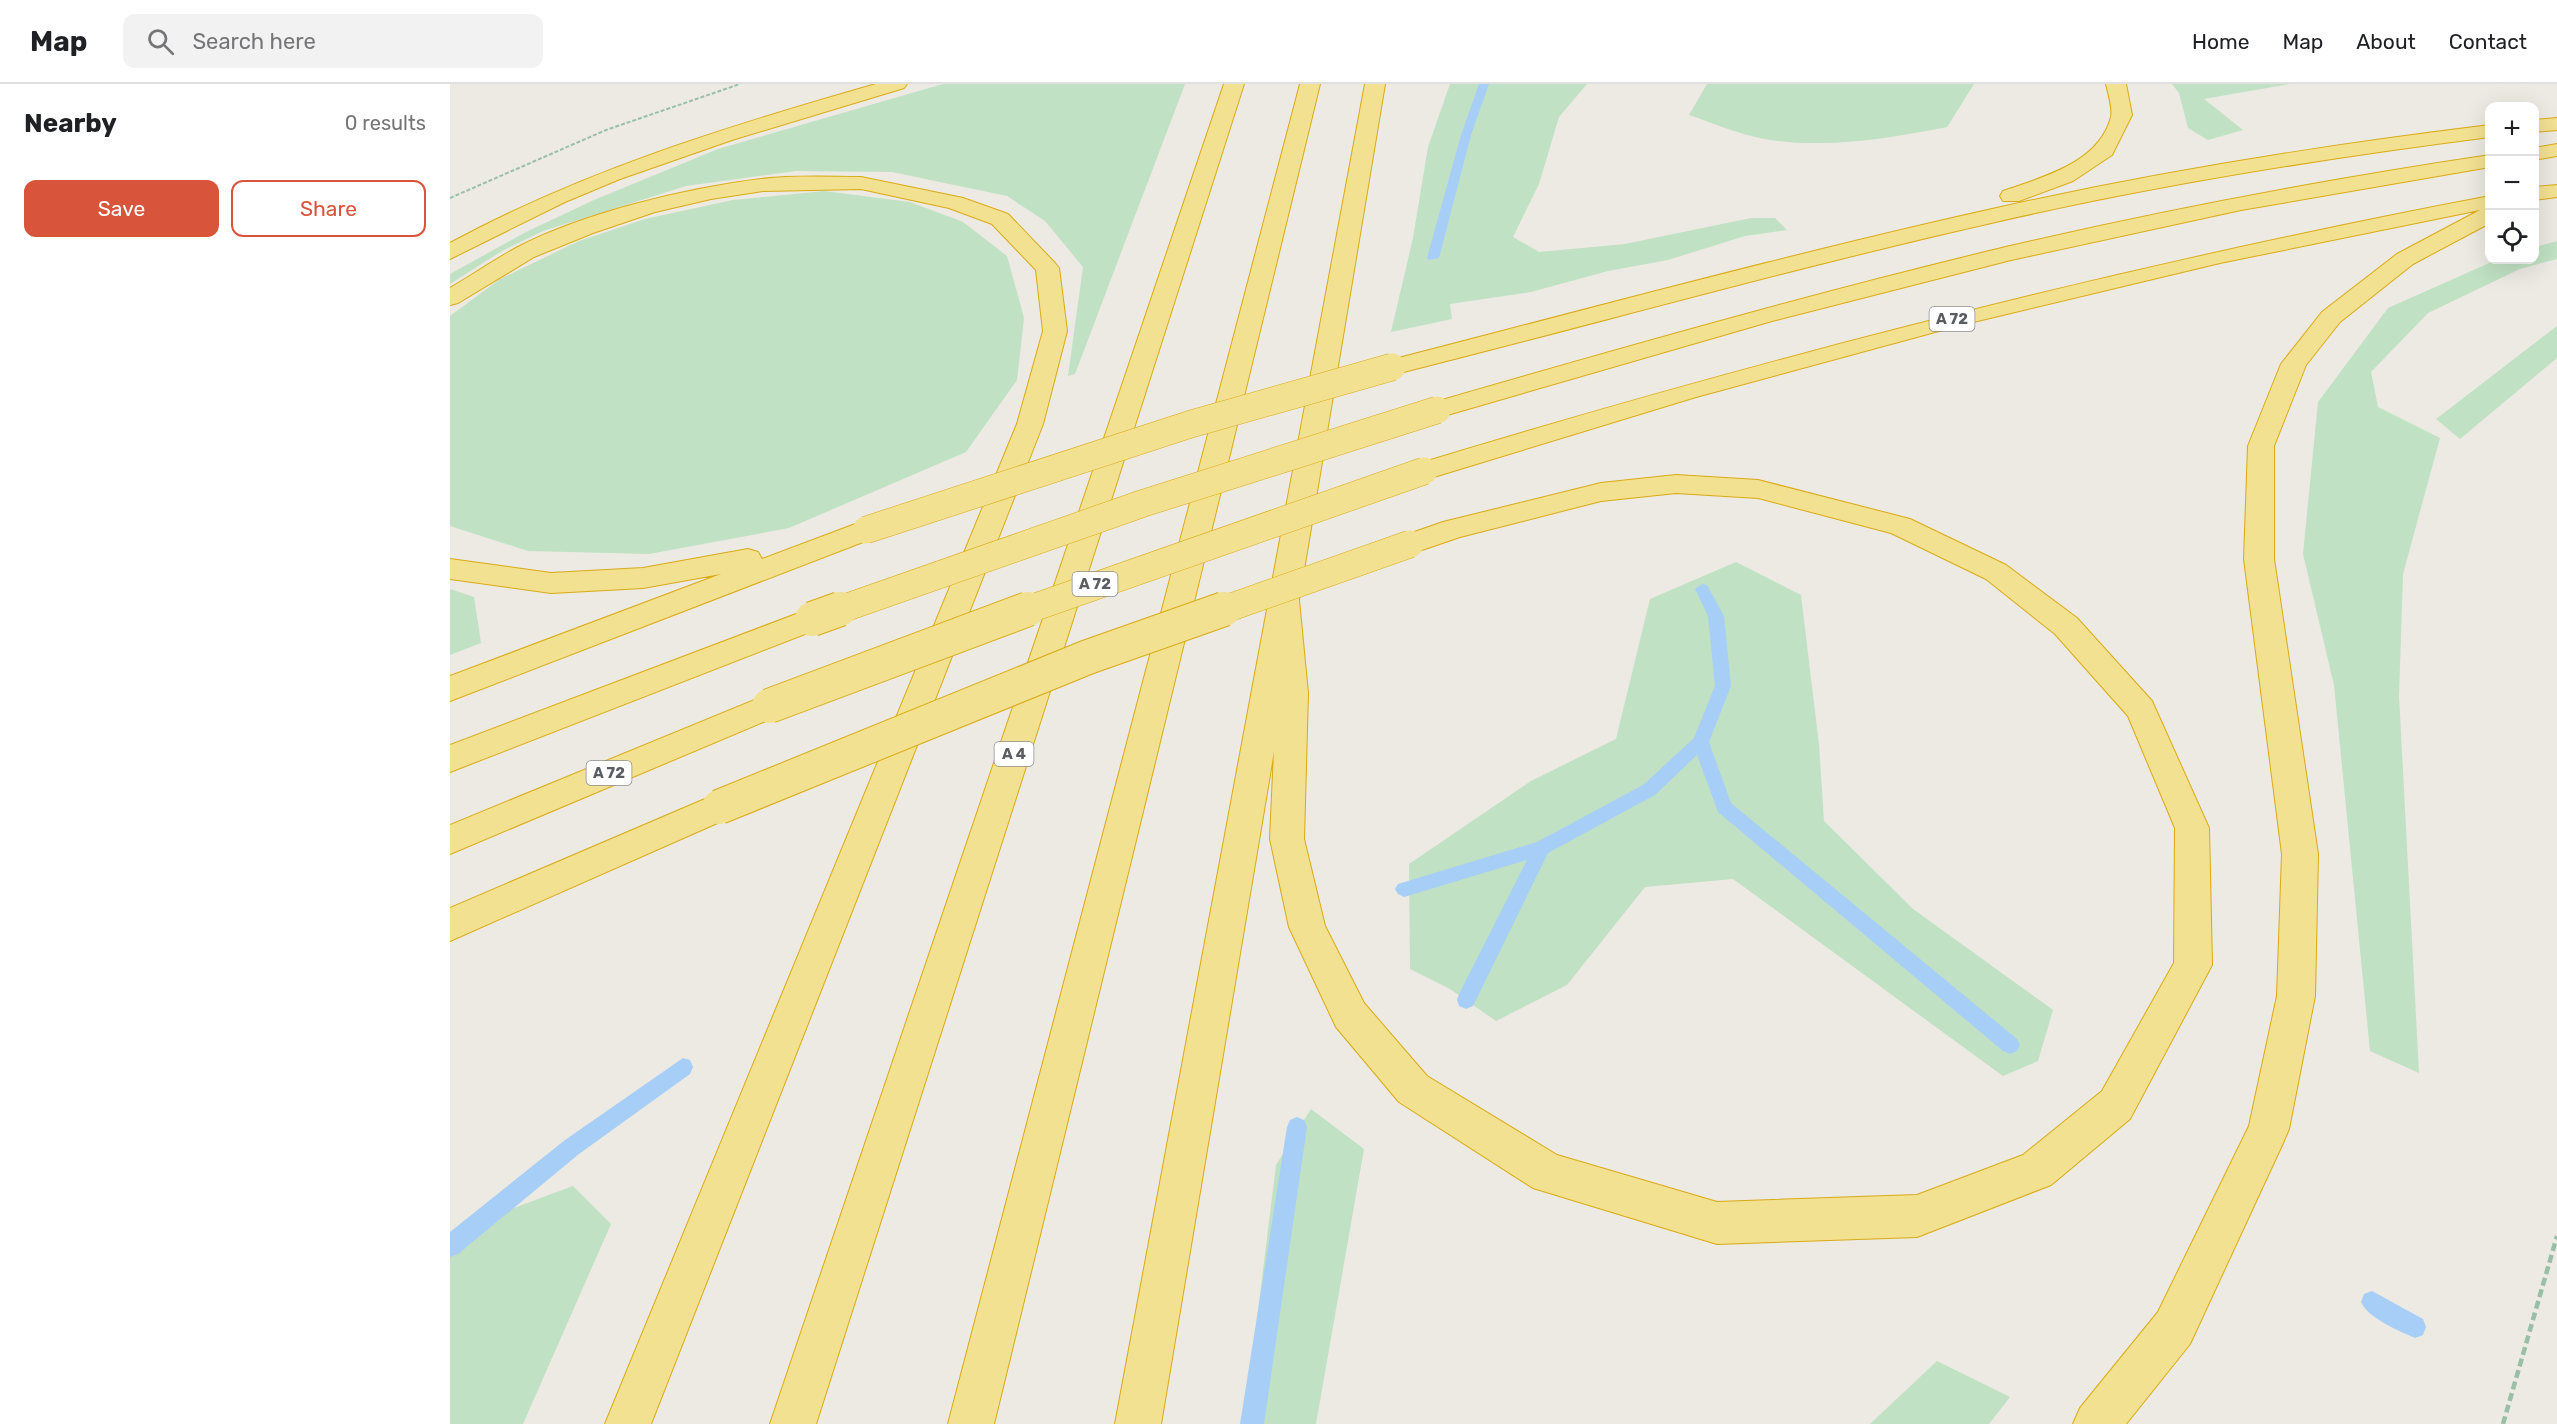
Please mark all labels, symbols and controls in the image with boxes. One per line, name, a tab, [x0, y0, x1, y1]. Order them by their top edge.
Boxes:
search box	[123, 14, 543, 68]
text: Map	[30, 25, 87, 58]
icon: search	[144, 25, 177, 58]
text: Search here	[192, 28, 316, 55]
text: Home	[2192, 29, 2249, 54]
text: Map	[2282, 29, 2323, 54]
text: About	[2356, 29, 2416, 54]
text: Contact	[2449, 29, 2527, 54]
map controls	[2485, 102, 2539, 264]
button: +	[2485, 102, 2539, 156]
text: Nearby	[24, 108, 117, 139]
text: 0 results	[345, 111, 426, 135]
button: −	[2485, 156, 2539, 210]
button: Save	[24, 180, 219, 237]
button: Share	[231, 180, 426, 237]
button: locate	[2485, 210, 2539, 264]
road number: A 72	[1930, 307, 1974, 331]
road number: A 72	[1072, 572, 1118, 596]
road number: A 4	[994, 742, 1034, 766]
road number: A 72	[586, 761, 632, 785]

